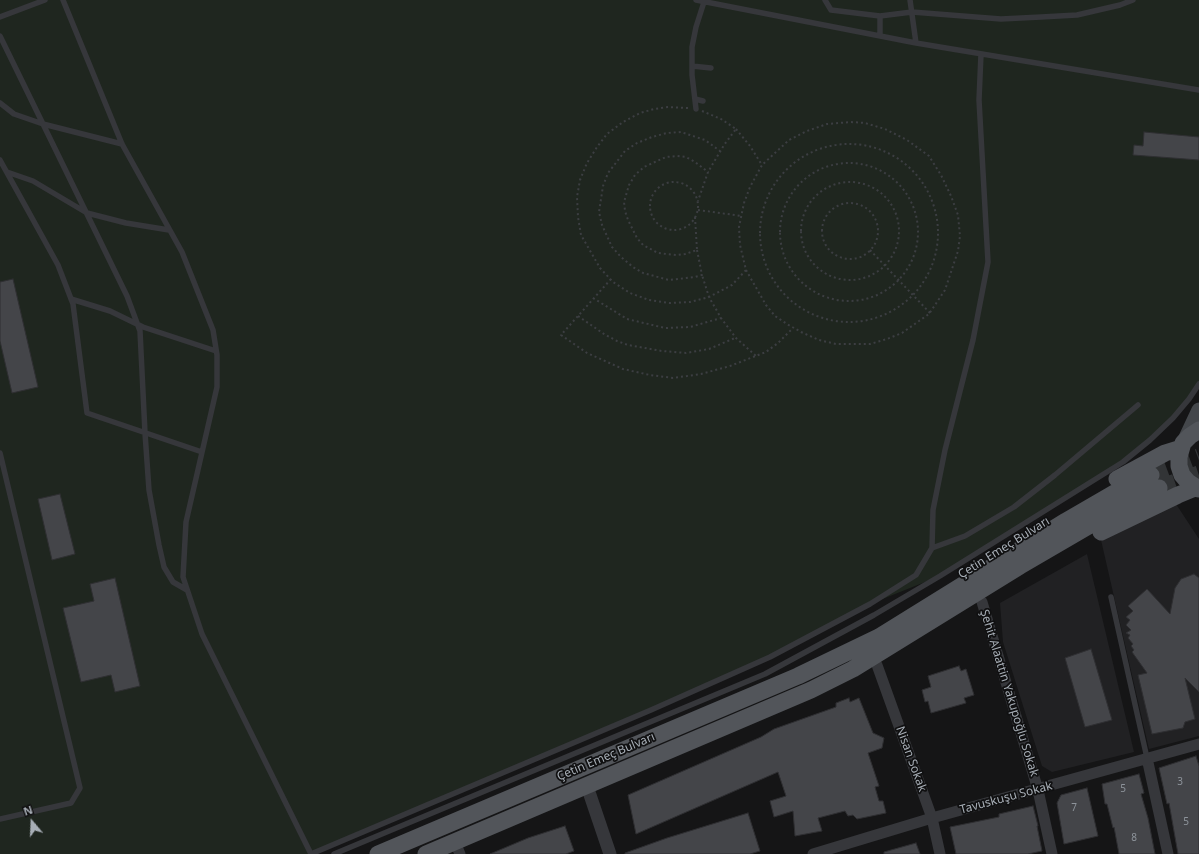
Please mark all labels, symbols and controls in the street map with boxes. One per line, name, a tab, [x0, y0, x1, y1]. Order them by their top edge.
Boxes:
street label: Çetin Emeç Bulvarı	[956, 514, 1052, 582]
street label: Şehit Alaattin Yakupoğlu Sokak	[977, 608, 1041, 778]
street label: Nisan Sokak	[892, 724, 930, 794]
street label: Çetin Emeç Bulvarı	[555, 730, 657, 784]
house number: 3	[1177, 776, 1183, 788]
street label: Tavuskuşu Sokak	[958, 779, 1054, 817]
house number: 5	[1120, 783, 1126, 795]
north arrow	[12, 802, 52, 842]
text: N	[21, 802, 35, 819]
house number: 7	[1071, 802, 1077, 814]
house number: 5	[1183, 816, 1189, 828]
house number: 8	[1131, 832, 1137, 844]

